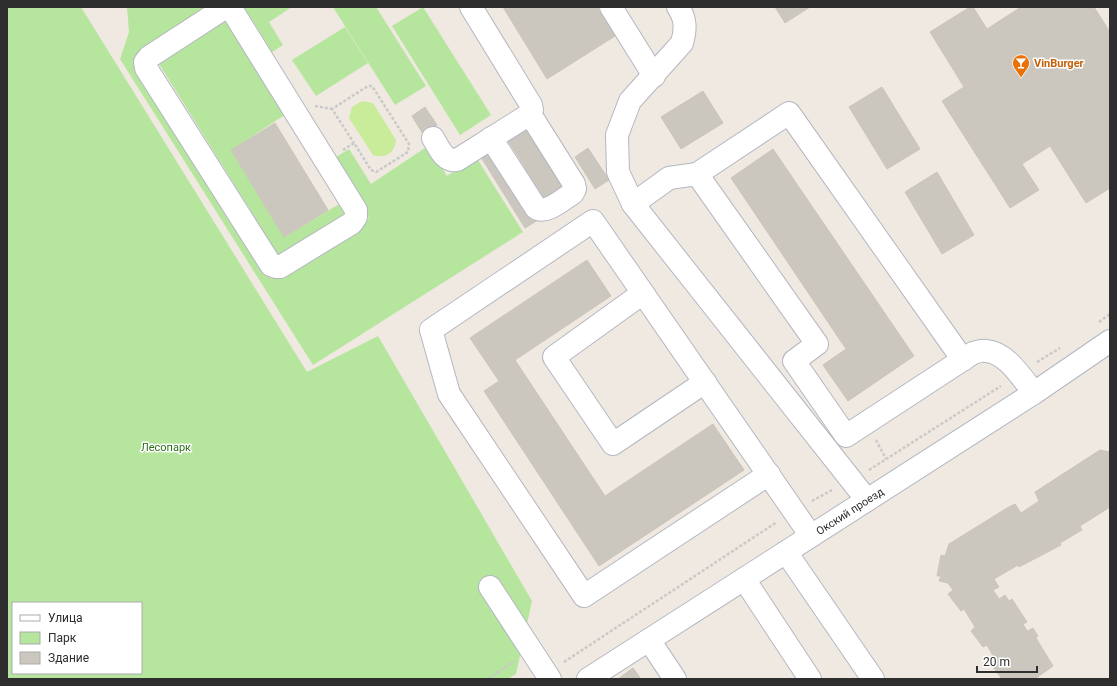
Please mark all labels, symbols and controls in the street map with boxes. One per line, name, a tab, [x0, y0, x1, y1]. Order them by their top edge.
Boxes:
bar icon: VinBurger	[1011, 53, 1031, 78]
place label: VinBurger	[1034, 57, 1084, 70]
park label: Лесопарк	[141, 441, 191, 454]
street label: Окский проезд	[814, 485, 886, 538]
legend	[12, 602, 142, 674]
text: Улица	[48, 611, 83, 625]
text: Парк	[48, 631, 77, 645]
scale bar	[977, 648, 1037, 674]
text: Здание	[48, 651, 89, 665]
text: 20 m	[983, 655, 1010, 669]

